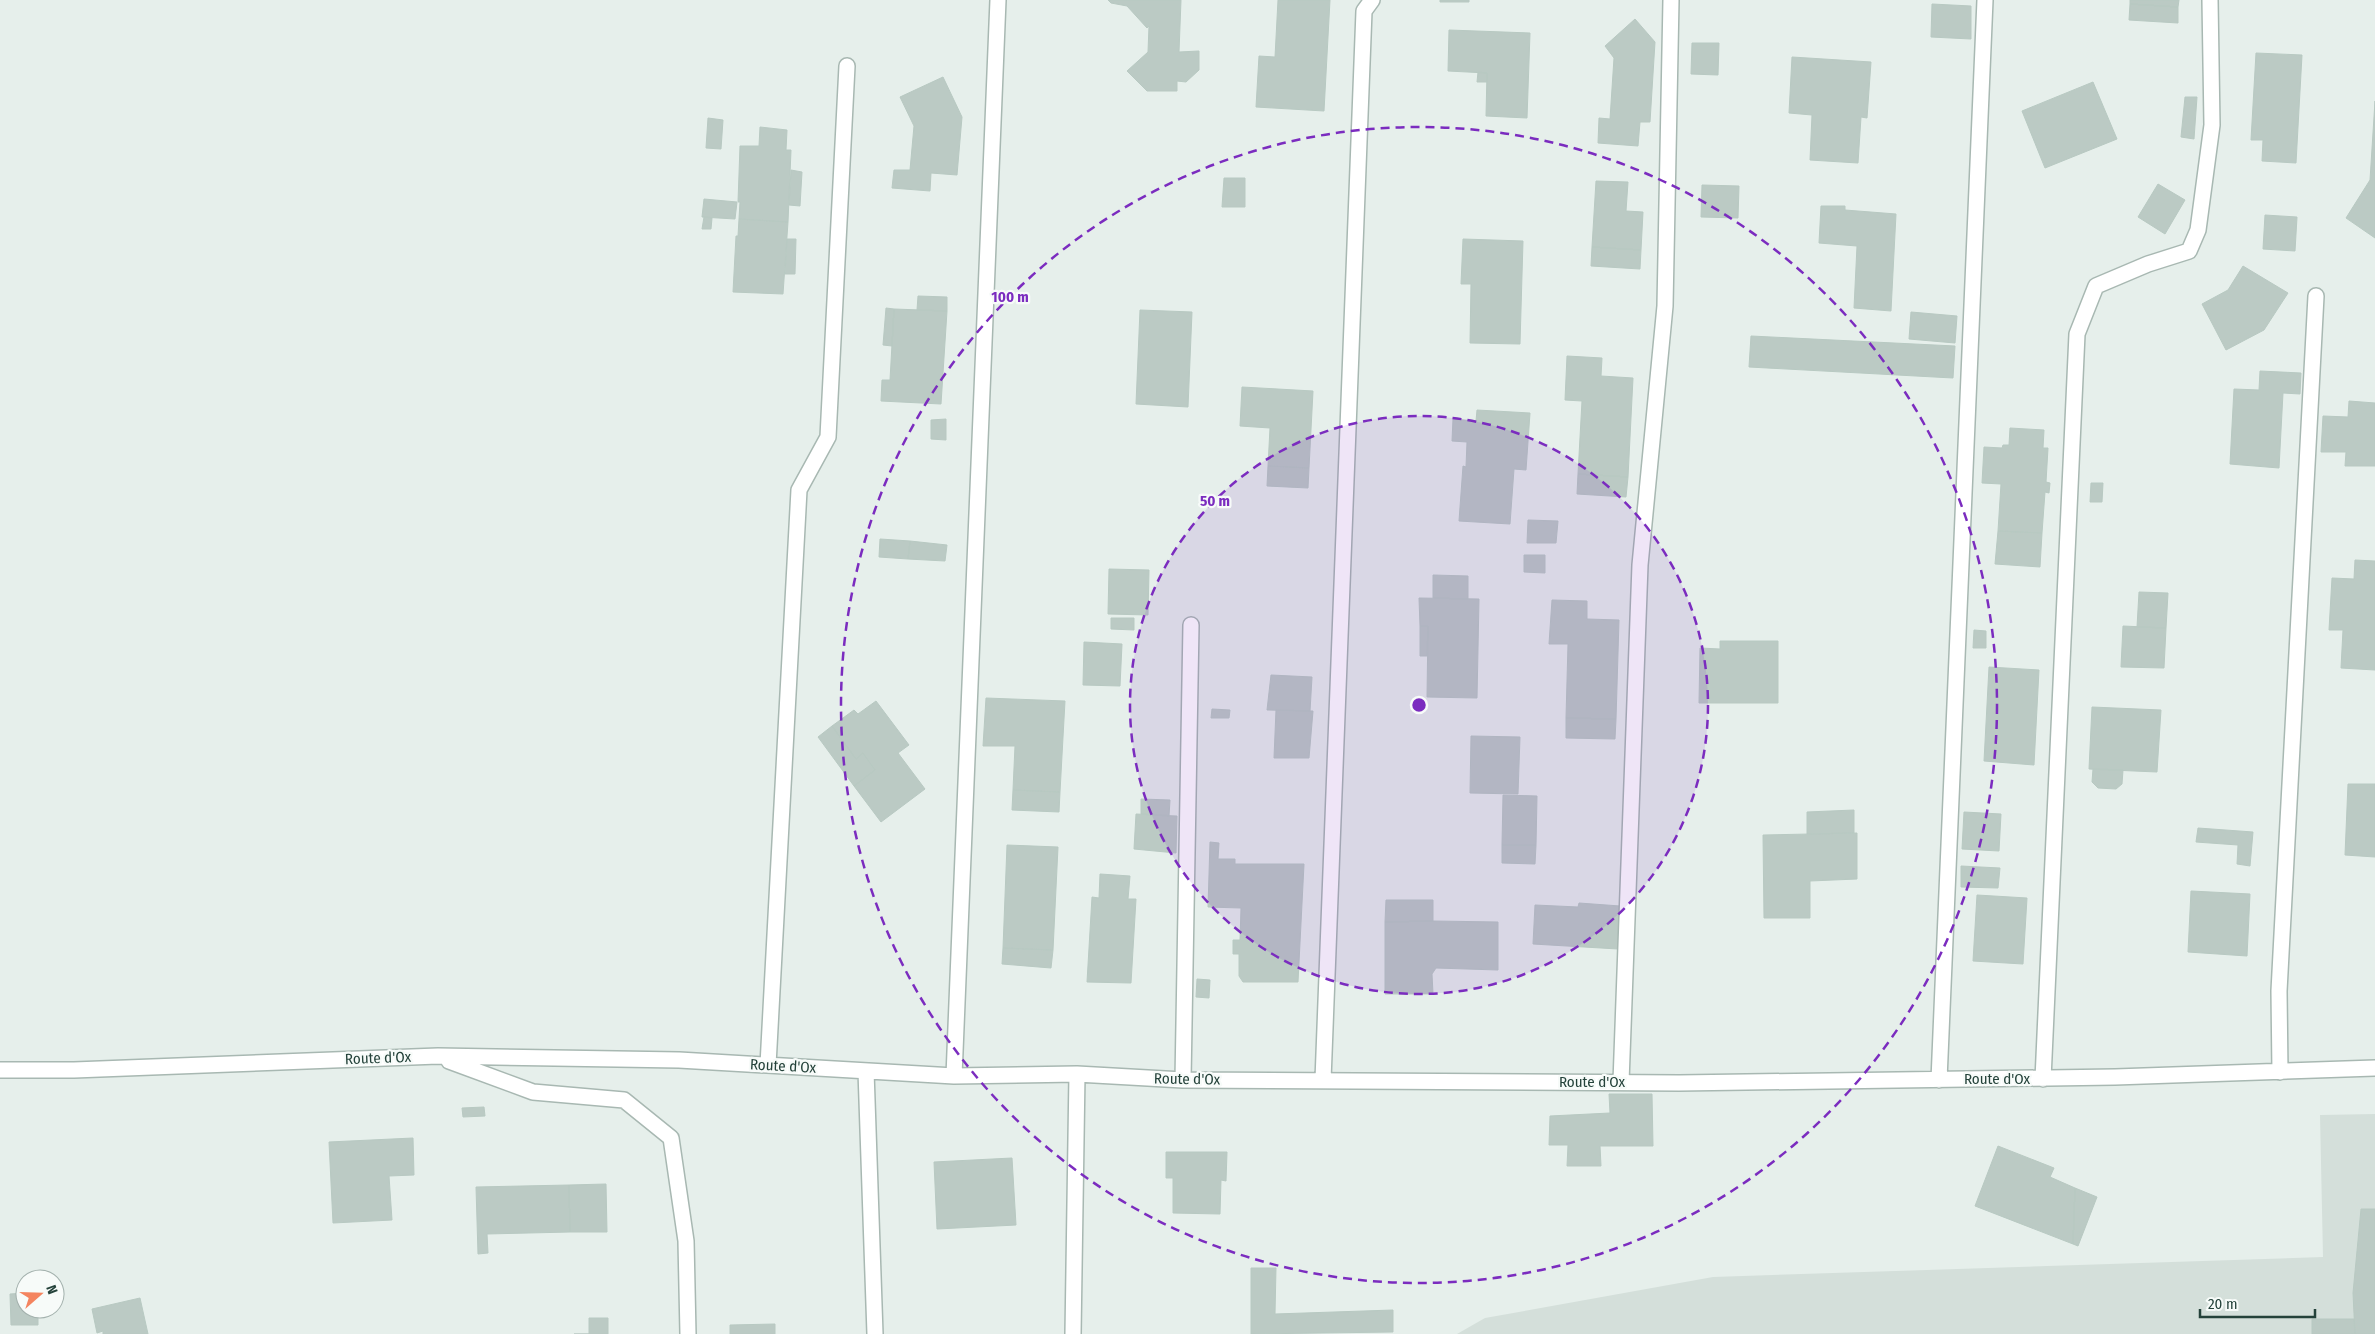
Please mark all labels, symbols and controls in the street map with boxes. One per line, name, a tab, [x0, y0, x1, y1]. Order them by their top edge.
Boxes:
text: 100 m	[991, 288, 1029, 306]
text: 50 m	[1200, 492, 1230, 510]
centre of rings	[1410, 696, 1428, 714]
street label: Route d'Ox	[345, 1048, 412, 1068]
street label: Route d'Ox	[749, 1055, 817, 1077]
street label: Route d'Ox	[1154, 1069, 1221, 1089]
street label: Route d'Ox	[1964, 1070, 2031, 1088]
street label: Route d'Ox	[1559, 1073, 1626, 1091]
north arrow	[15, 1269, 65, 1319]
text: N	[42, 1283, 61, 1297]
scale bar	[2200, 1286, 2315, 1318]
text: 20 m	[2208, 1295, 2238, 1313]

